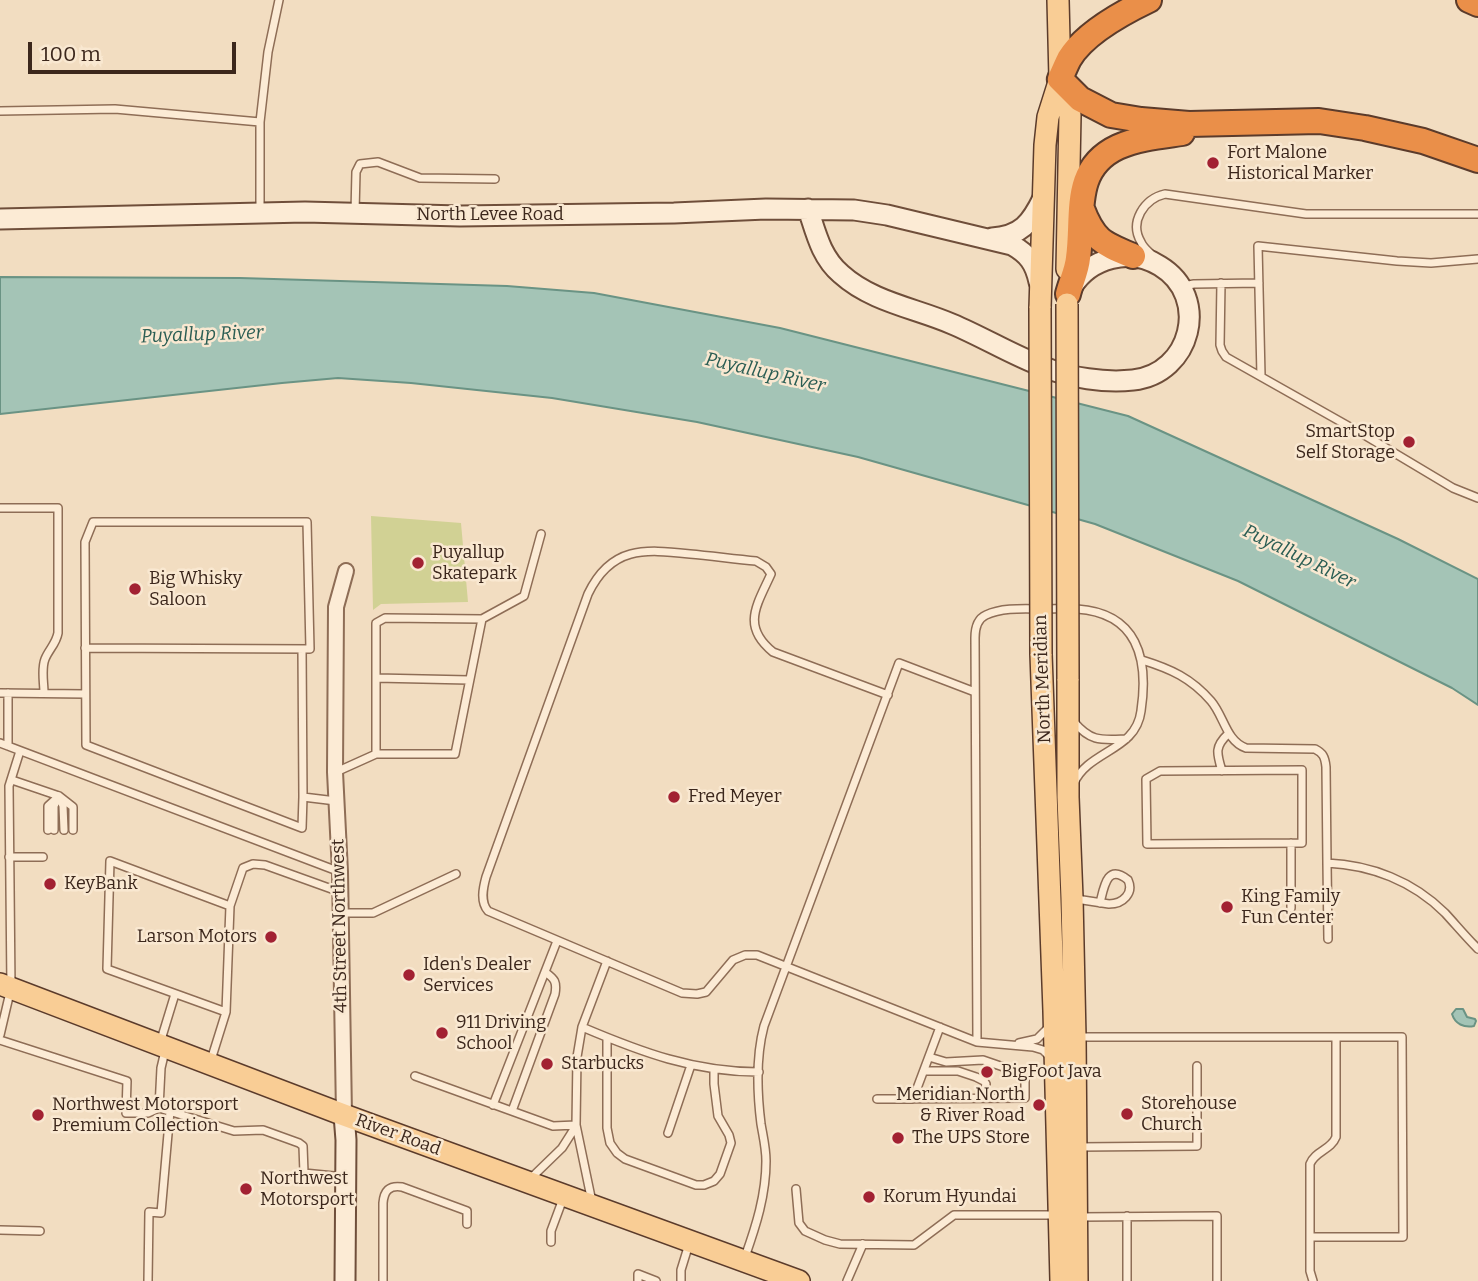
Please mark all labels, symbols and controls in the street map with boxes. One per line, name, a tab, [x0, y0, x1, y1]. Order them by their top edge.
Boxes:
scale bar	[32, 28, 240, 72]
text: 100 m	[41, 41, 101, 67]
place label: Fort Malone Historical Marker	[1227, 142, 1373, 184]
marker: Fort Malone Historical Marker	[1205, 155, 1221, 171]
street label: North Levee Road	[416, 204, 564, 226]
water label: Puyallup River	[140, 321, 264, 349]
water label: Puyallup River	[703, 348, 827, 398]
place label: SmartStop Self Storage	[1295, 421, 1395, 464]
marker: SmartStop Self Storage	[1401, 434, 1417, 450]
water label: Puyallup River	[1239, 520, 1359, 594]
place label: Puyallup Skatepark	[432, 542, 517, 584]
marker: Puyallup Skatepark	[410, 555, 426, 571]
place label: Big Whisky Saloon	[149, 568, 242, 610]
marker: Big Whisky Saloon	[127, 581, 143, 597]
street label: North Meridian	[1030, 614, 1056, 744]
place label: Fred Meyer	[688, 786, 782, 808]
marker: Fred Meyer	[666, 789, 682, 805]
street label: 4th Street Northwest	[328, 839, 352, 1013]
place label: KeyBank	[64, 873, 138, 895]
marker: KeyBank	[42, 876, 58, 892]
place label: King Family Fun Center	[1241, 886, 1340, 928]
marker: King Family Fun Center	[1219, 899, 1235, 915]
place label: Larson Motors	[137, 926, 257, 948]
marker: Larson Motors	[263, 929, 279, 945]
place label: Iden's Dealer Services	[423, 954, 531, 996]
marker: Iden's Dealer Services	[401, 967, 417, 983]
place label: 911 Driving School	[456, 1012, 546, 1054]
marker: 911 Driving School	[434, 1025, 450, 1041]
place label: Starbucks	[561, 1053, 644, 1075]
marker: Starbucks	[539, 1056, 555, 1072]
place label: BigFoot Java	[1001, 1061, 1102, 1083]
marker: BigFoot Java	[979, 1064, 995, 1080]
place label: Meridian North & River Road	[896, 1084, 1025, 1126]
place label: Storehouse Church	[1141, 1093, 1237, 1136]
place label: Northwest Motorsport Premium Collection	[52, 1094, 239, 1136]
marker: Meridian North & River Road	[1031, 1097, 1047, 1113]
marker: Storehouse Church	[1119, 1106, 1135, 1122]
marker: Northwest Motorsport Premium Collection	[30, 1107, 46, 1123]
street label: River Road	[352, 1110, 444, 1160]
place label: The UPS Store	[912, 1127, 1030, 1149]
marker: The UPS Store	[890, 1130, 906, 1146]
place label: Northwest Motorsport	[260, 1168, 355, 1210]
marker: Northwest Motorsport	[238, 1181, 254, 1197]
place label: Korum Hyundai	[883, 1186, 1017, 1208]
marker: Korum Hyundai	[861, 1189, 877, 1205]

